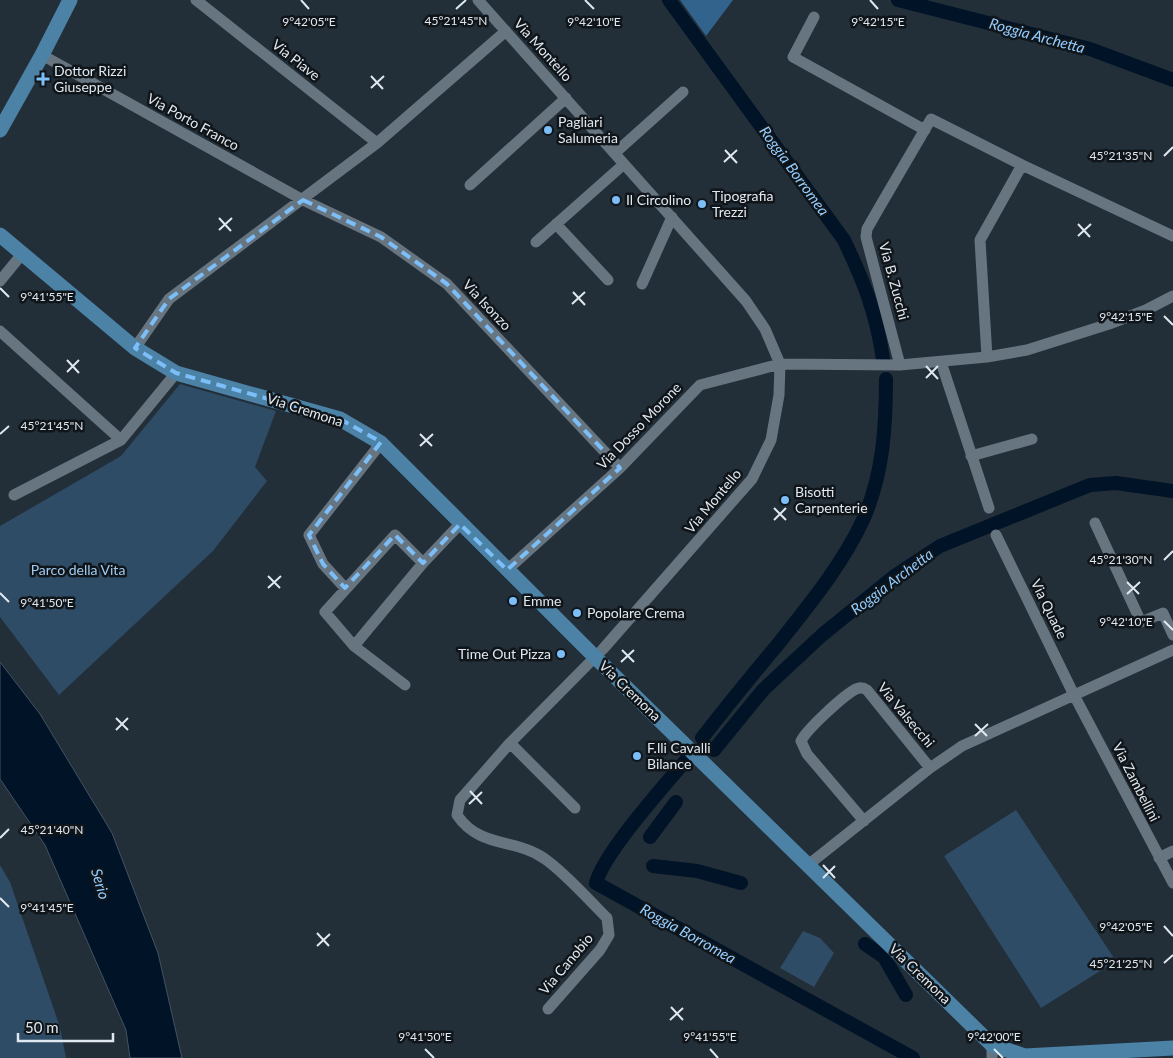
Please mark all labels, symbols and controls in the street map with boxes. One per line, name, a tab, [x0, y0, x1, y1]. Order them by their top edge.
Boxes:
text: 45°21'45"N	[425, 13, 487, 28]
text: 9°42'05"E	[282, 14, 336, 29]
text: 9°42'10"E	[567, 14, 621, 29]
text: 9°42'15"E	[851, 14, 905, 29]
water label: Roggia Archetta	[987, 14, 1087, 57]
street label: Via Montello	[511, 15, 576, 85]
street label: Via Piave	[269, 36, 324, 84]
place label: Dottor Rizzi Giuseppe	[54, 62, 126, 95]
marker: Dottor Rizzi Giuseppe	[36, 72, 50, 86]
street label: Via Porto Franco	[144, 89, 242, 154]
place label: Pagliari Salumeria	[558, 113, 618, 146]
water label: Roggia Borromea	[756, 122, 834, 219]
marker: Pagliari Salumeria	[542, 124, 554, 136]
text: 45°21'35"N	[1090, 148, 1152, 163]
place label: Tipografia Trezzi	[712, 187, 773, 220]
place label: Il Circolino	[626, 191, 691, 208]
marker: Il Circolino	[610, 194, 622, 206]
marker: Tipografia Trezzi	[696, 198, 708, 210]
street label: Via B. Zucchi	[876, 240, 913, 322]
street label: Via Isonzo	[460, 276, 515, 334]
text: 9°41'55"E	[20, 289, 74, 304]
text: 9°42'15"E	[1099, 309, 1153, 324]
street label: Via Dosso Morone	[593, 379, 684, 473]
street label: Via Cremona	[265, 389, 345, 430]
text: 45°21'45"N	[21, 418, 83, 433]
street label: Via Montello	[681, 465, 744, 536]
place label: Bisotti Carpenterie	[795, 483, 868, 516]
marker: Bisotti Carpenterie	[779, 494, 791, 506]
water label: Roggia Archetta	[847, 544, 936, 618]
text: 45°21'30"N	[1090, 552, 1152, 567]
park label: Parco della Vita	[31, 561, 125, 578]
street label: Via Quade	[1028, 576, 1071, 641]
place label: Emme	[523, 592, 561, 609]
text: 9°41'50"E	[20, 595, 74, 610]
marker: Emme	[507, 595, 519, 607]
place label: Popolare Crema	[587, 604, 685, 621]
marker: Popolare Crema	[571, 607, 583, 619]
text: 9°42'10"E	[1099, 614, 1153, 629]
place label: Time Out Pizza	[458, 645, 551, 662]
marker: Time Out Pizza	[555, 648, 567, 660]
street label: Via Cremona	[596, 657, 665, 724]
street label: Via Valsecchi	[874, 679, 938, 751]
place label: F.lli Cavalli Bilance	[647, 739, 711, 772]
street label: Via Zambellini	[1109, 739, 1164, 824]
marker: F.lli Cavalli Bilance	[631, 750, 643, 762]
text: 45°21'40"N	[21, 822, 83, 837]
water label: Serio	[88, 866, 114, 901]
water label: Roggia Borromea	[638, 899, 740, 967]
text: 9°41'45"E	[20, 900, 74, 915]
text: 9°42'05"E	[1099, 919, 1153, 934]
street label: Via Canobio	[535, 930, 596, 998]
street label: Via Cremona	[886, 940, 955, 1007]
text: 45°21'25"N	[1090, 956, 1152, 971]
scale bar	[18, 1010, 112, 1042]
text: 50 m	[25, 1018, 59, 1036]
text: 9°41'50"E	[398, 1029, 452, 1044]
text: 9°41'55"E	[683, 1029, 737, 1044]
text: 9°42'00"E	[967, 1029, 1021, 1044]

